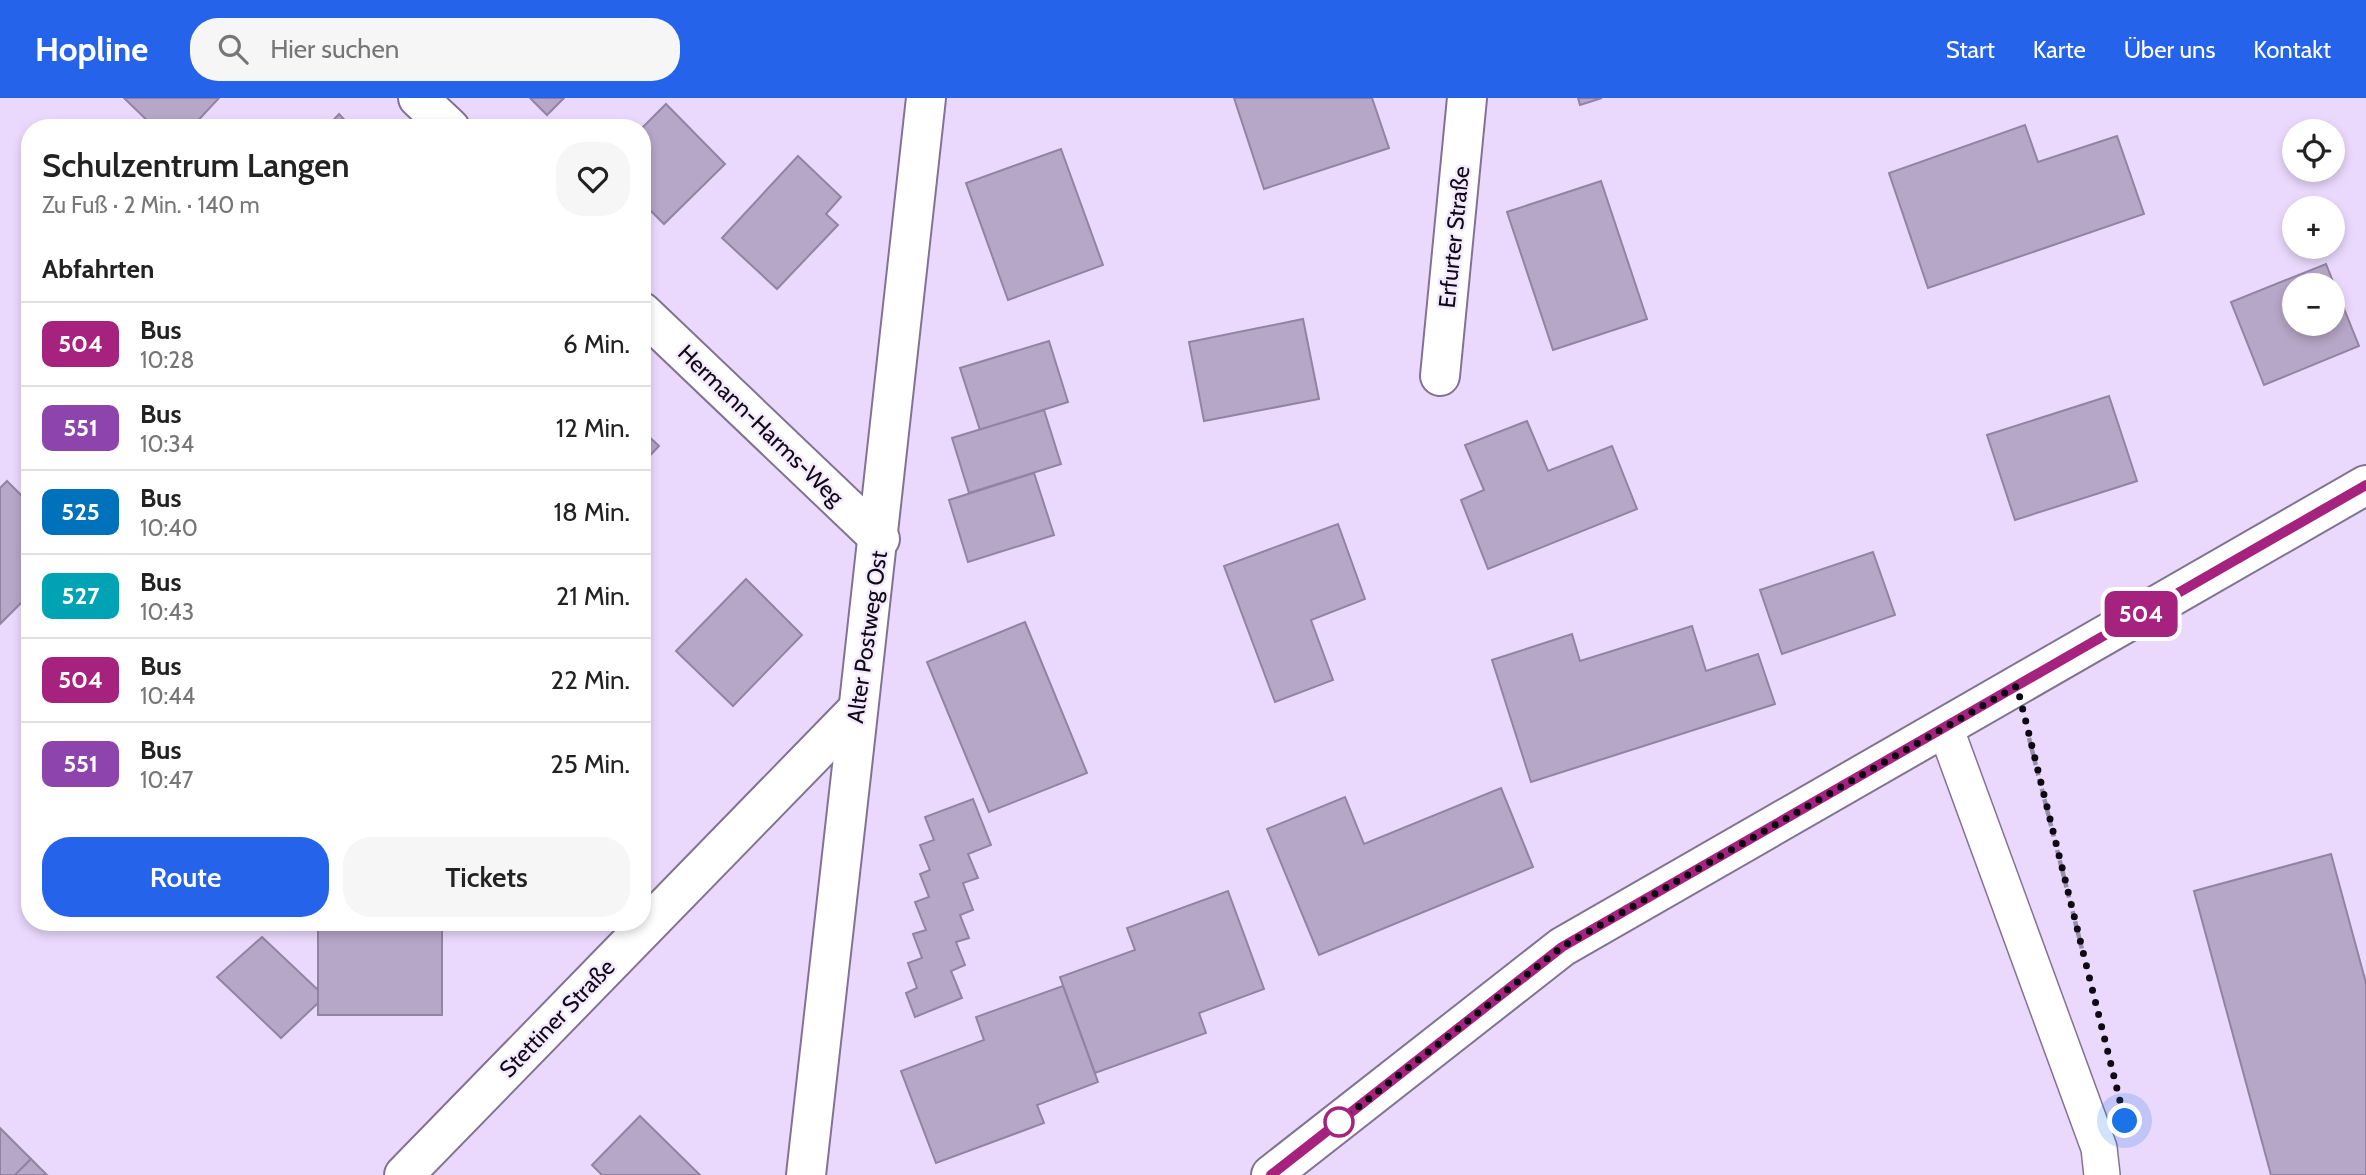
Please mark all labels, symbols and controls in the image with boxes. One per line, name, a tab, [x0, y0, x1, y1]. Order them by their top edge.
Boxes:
search box	[190, 18, 680, 81]
text: Hopline	[35, 29, 148, 69]
icon: search	[214, 30, 252, 68]
text: Hier suchen	[270, 33, 399, 65]
text: Start	[1946, 35, 1995, 64]
text: Karte	[2033, 35, 2086, 64]
text: Über uns	[2124, 35, 2215, 64]
text: Kontakt	[2253, 35, 2331, 64]
map controls	[2282, 119, 2345, 336]
button: locate	[2282, 119, 2345, 182]
button: heart	[556, 142, 630, 216]
text: Schulzentrum Langen	[42, 145, 350, 185]
street label: Erfurter Straße	[1433, 164, 1475, 309]
text: Zu Fuß · 2 Min. · 140 m	[42, 191, 260, 219]
button: +	[2282, 196, 2345, 259]
text: Abfahrten	[42, 253, 154, 285]
button: −	[2282, 273, 2345, 336]
text: Bus	[140, 314, 181, 346]
text: 6 Min.	[563, 328, 630, 360]
text: 504	[58, 329, 103, 358]
street label: Hermann-Harms-Weg	[672, 339, 850, 512]
text: 10:28	[140, 346, 194, 374]
text: Bus	[140, 398, 181, 430]
text: 12 Min.	[556, 412, 630, 444]
text: 551	[63, 413, 98, 442]
text: 10:34	[140, 430, 194, 458]
text: Bus	[140, 482, 181, 514]
text: 18 Min.	[554, 496, 630, 528]
text: 525	[61, 497, 100, 526]
text: 10:40	[140, 514, 198, 542]
street label: Alter Postweg Ost	[841, 549, 893, 725]
text: Bus	[140, 566, 181, 598]
text: 21 Min.	[556, 580, 630, 612]
text: 527	[62, 581, 99, 610]
line badge: 504	[2101, 591, 2181, 637]
text: 10:43	[140, 598, 194, 626]
text: 504	[2119, 599, 2163, 628]
text: Bus	[140, 650, 181, 682]
text: 22 Min.	[551, 664, 630, 696]
text: 504	[58, 665, 103, 694]
text: 10:44	[140, 682, 195, 710]
text: Bus	[140, 734, 181, 766]
text: 25 Min.	[550, 748, 630, 780]
text: 551	[63, 749, 98, 778]
text: 10:47	[140, 766, 193, 794]
button: Route	[42, 837, 329, 917]
button: Tickets	[343, 837, 630, 917]
street label: Stettiner Straße	[493, 953, 621, 1083]
your location	[2107, 1103, 2142, 1138]
unlabelled marker	[1324, 1107, 1354, 1137]

